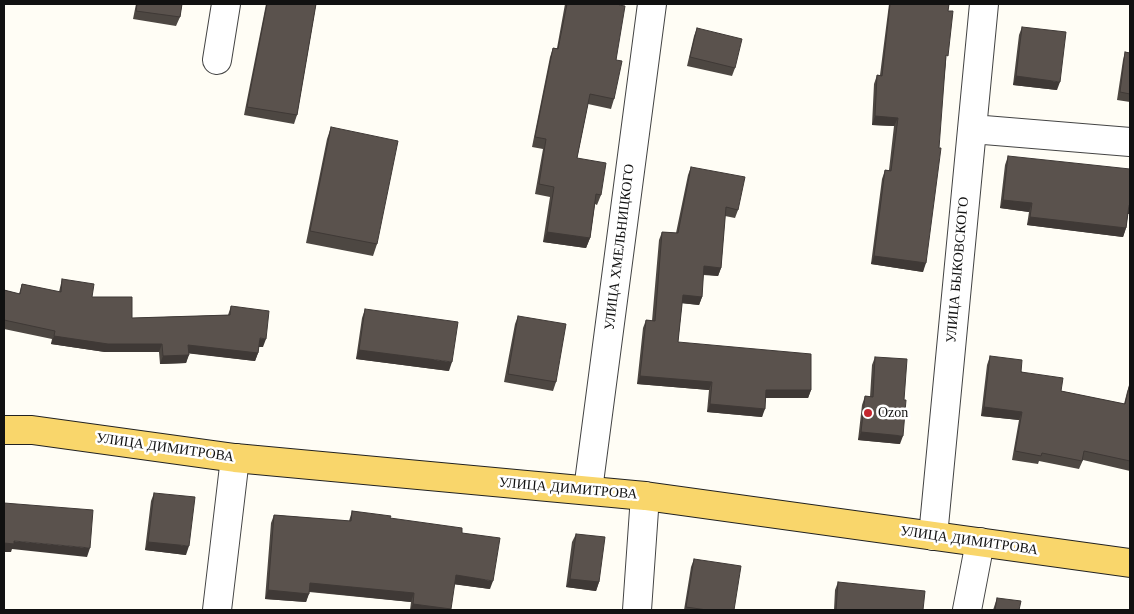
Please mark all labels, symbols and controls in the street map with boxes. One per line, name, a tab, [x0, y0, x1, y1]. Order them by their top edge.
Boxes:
street label: УЛИЦА ХМЕЛЬНИЦКОГО	[601, 163, 639, 331]
street label: УЛИЦА БЫКОВСКОГО	[943, 196, 973, 344]
place label: Ozon	[878, 405, 908, 421]
marker: Ozon	[862, 407, 874, 419]
street label: УЛИЦА ДИМИТРОВА	[95, 430, 235, 466]
street label: УЛИЦА ДИМИТРОВА	[498, 475, 638, 503]
street label: УЛИЦА ДИМИТРОВА	[899, 523, 1039, 559]

